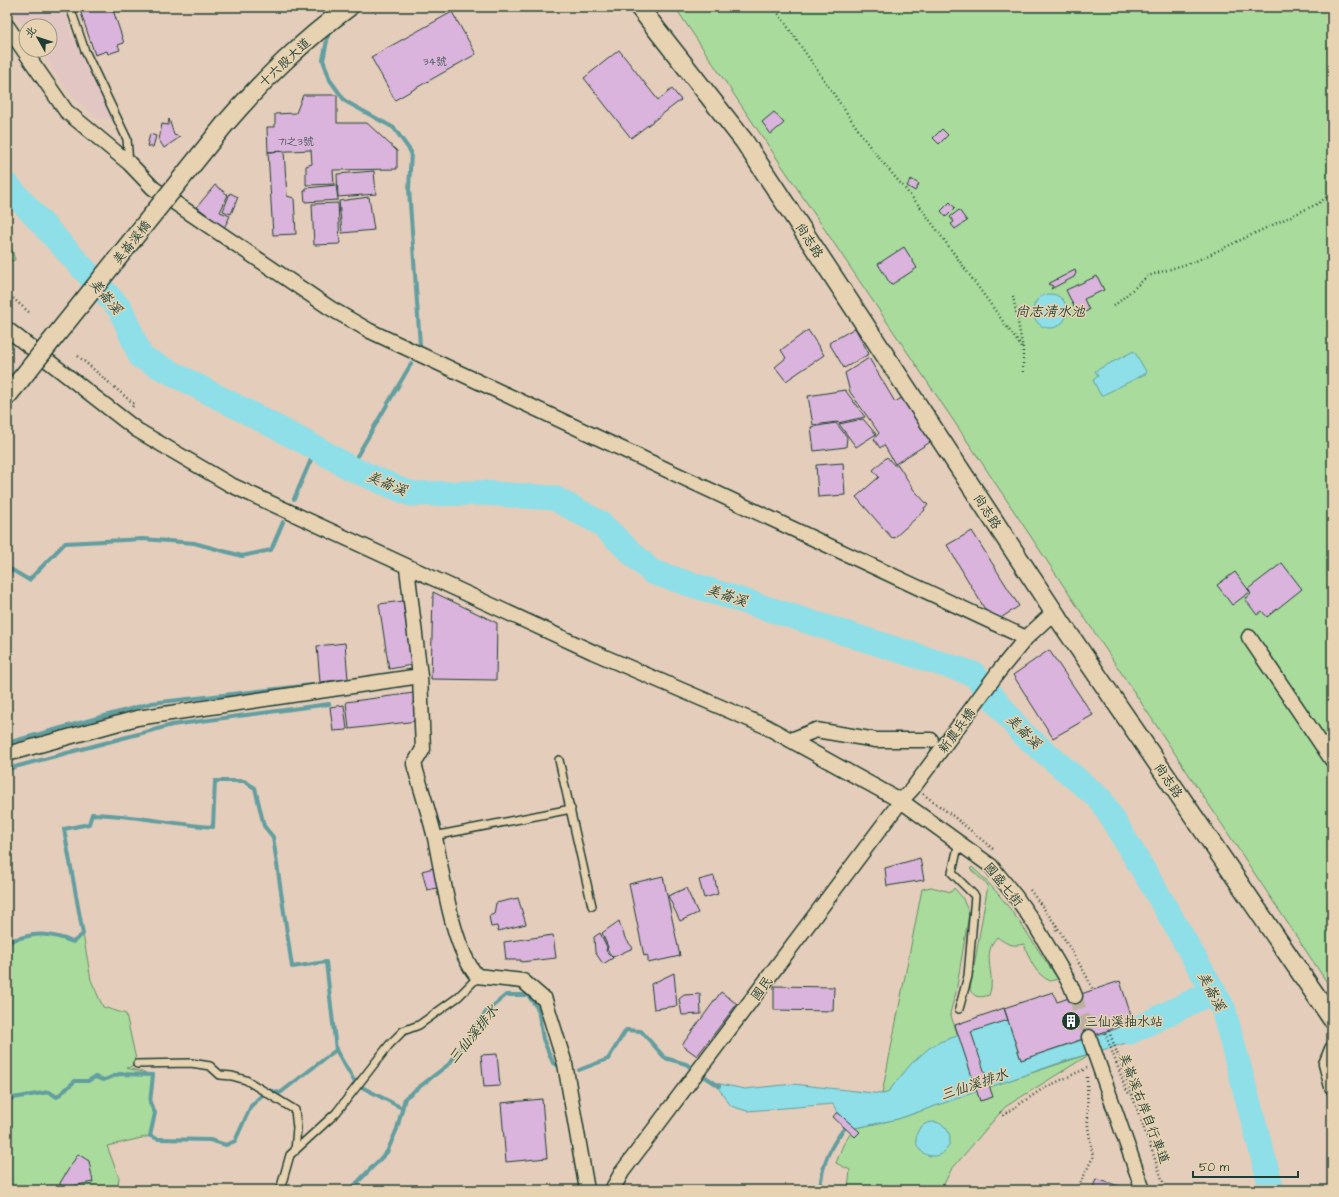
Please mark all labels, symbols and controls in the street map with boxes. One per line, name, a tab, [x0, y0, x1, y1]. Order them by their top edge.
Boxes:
north arrow	[18, 18, 58, 58]
text: 北	[21, 23, 40, 41]
street label: 十六股大道	[255, 34, 315, 91]
house number: 34號	[423, 54, 447, 69]
house number: 71之3號	[278, 134, 314, 149]
street label: 美崙溪橋	[108, 217, 155, 269]
street label: 尚志路	[791, 219, 827, 262]
water label: 美崙溪	[84, 274, 127, 320]
water label: 尚志清水池	[1015, 302, 1086, 322]
water label: 美崙溪	[363, 467, 411, 502]
street label: 尚志路	[969, 490, 1005, 533]
water label: 美崙溪	[704, 580, 751, 612]
street label: 新農兵橋	[934, 704, 979, 757]
water label: 美崙溪	[1001, 710, 1046, 754]
street label: 尚志路	[1150, 759, 1187, 802]
street label: 國盛七街	[980, 859, 1027, 910]
water label: 美崙溪	[1192, 968, 1230, 1016]
street label: 國民	[747, 973, 777, 1004]
water label: 三仙溪排水	[444, 1000, 504, 1068]
building icon: 三仙溪抽水站	[1060, 1010, 1082, 1032]
place label: 三仙溪抽水站	[1085, 1013, 1163, 1031]
street label: 美崙溪右岸自行車道	[1115, 1051, 1173, 1166]
water label: 三仙溪排水	[938, 1064, 1012, 1106]
scale bar	[1193, 1153, 1298, 1179]
text: 50 m	[1199, 1159, 1230, 1176]

